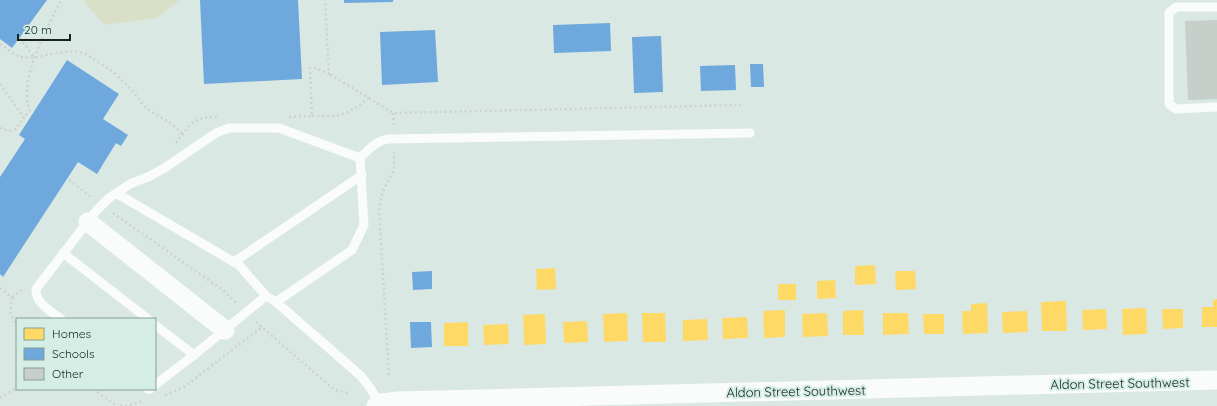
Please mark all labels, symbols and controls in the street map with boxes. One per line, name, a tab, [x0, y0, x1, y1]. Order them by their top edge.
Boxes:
scale bar	[18, 16, 70, 42]
text: 20 m	[24, 22, 52, 37]
legend	[16, 318, 156, 390]
text: Homes	[52, 326, 92, 341]
text: Schools	[52, 346, 95, 361]
text: Other	[52, 366, 84, 381]
street label: Aldon Street Southwest	[1050, 374, 1190, 392]
street label: Aldon Street Southwest	[726, 382, 866, 400]

